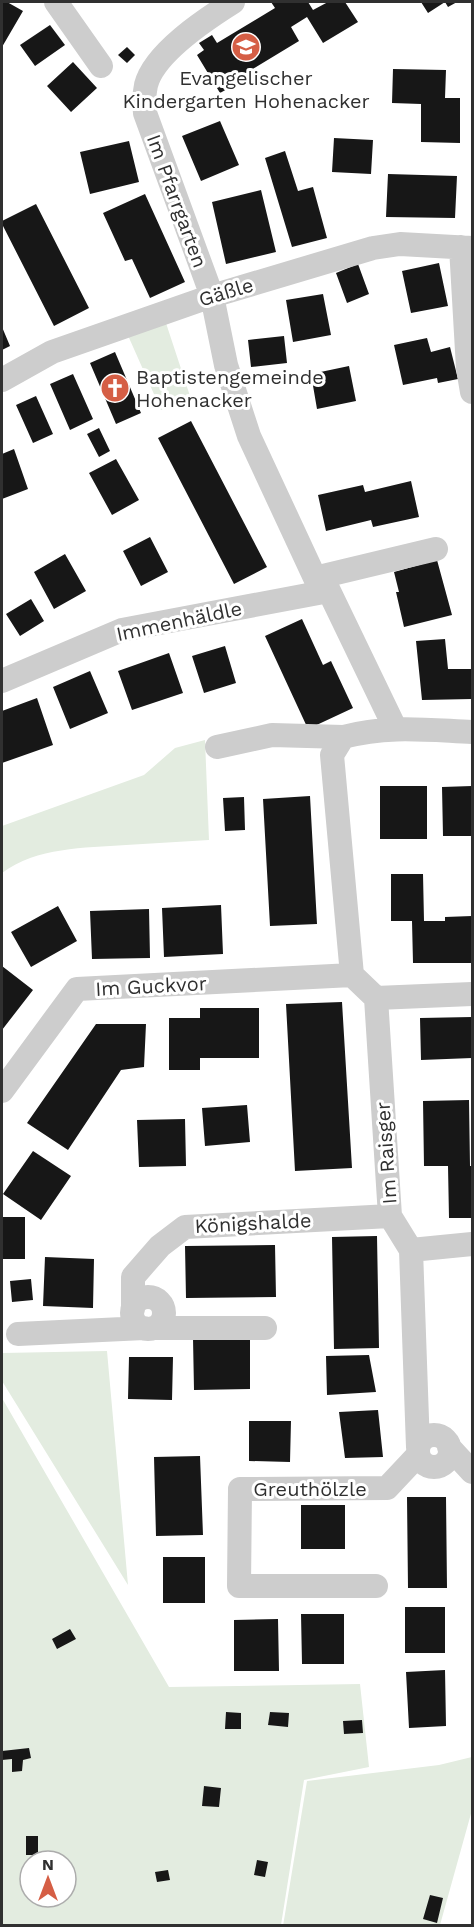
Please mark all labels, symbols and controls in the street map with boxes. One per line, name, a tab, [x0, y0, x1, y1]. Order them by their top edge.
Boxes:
school or university icon: Evangelischer Kindergarten Hohenacker	[230, 31, 262, 63]
place label: Evangelischer Kindergarten Hohenacker	[122, 66, 370, 113]
street label: Im Pfarrgarten	[142, 131, 212, 271]
street label: Gäßle	[196, 272, 256, 312]
place label: Baptistengemeinde Hohenacker	[136, 365, 324, 412]
church icon: Baptistengemeinde Hohenacker	[99, 372, 131, 404]
street label: Immenhäldle	[114, 596, 244, 646]
street label: Im Guckvor	[95, 971, 207, 1001]
street label: Im Raisger	[370, 1101, 402, 1205]
street label: Königshalde	[194, 1208, 312, 1238]
street label: Greuthölzle	[253, 1477, 367, 1501]
north arrow	[18, 1849, 78, 1909]
text: N	[42, 1855, 54, 1874]

